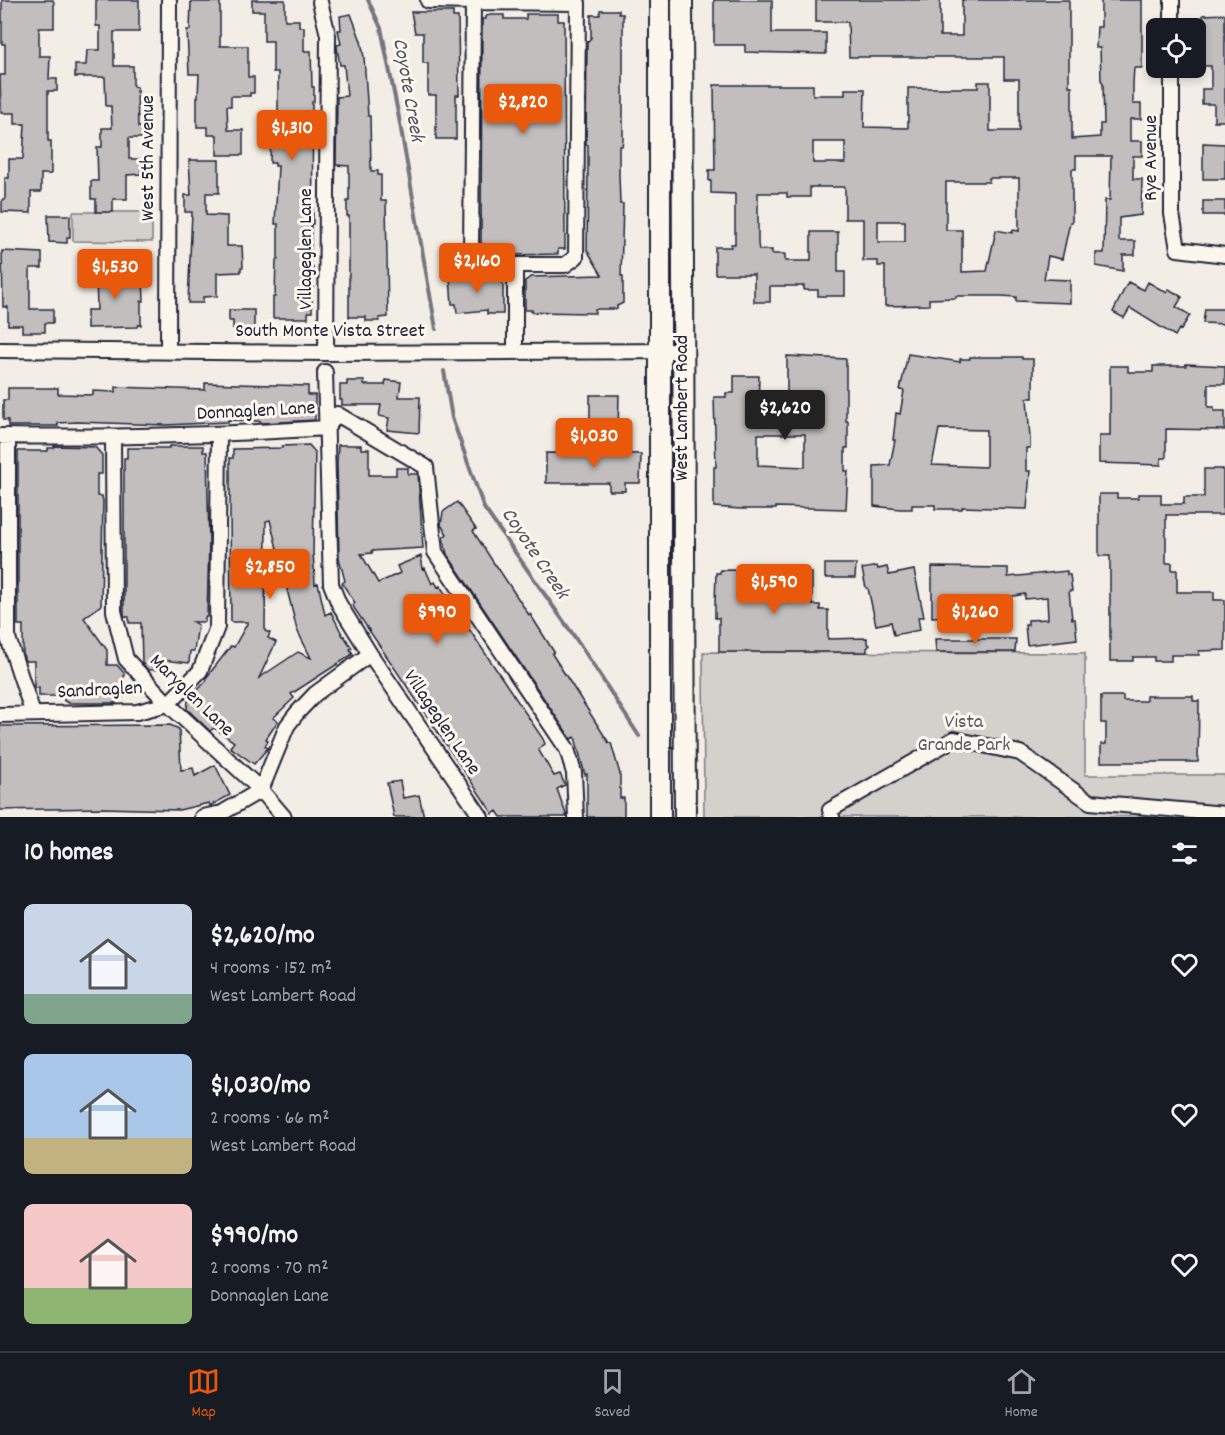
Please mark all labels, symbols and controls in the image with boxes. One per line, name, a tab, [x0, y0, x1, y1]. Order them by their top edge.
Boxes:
map controls	[1146, 18, 1206, 78]
button: locate	[1146, 18, 1206, 78]
water label: Coyote Creek	[383, 36, 431, 146]
pin: $2,820	[474, 84, 572, 135]
text: $2,820	[498, 89, 548, 117]
street label: West 5th Avenue	[135, 95, 163, 221]
pin: $1,310	[243, 110, 341, 161]
text: $1,310	[271, 115, 313, 143]
street label: Rye Avenue	[1138, 115, 1166, 201]
street label: Villageglen Lane	[293, 188, 321, 310]
pin: $2,160	[428, 243, 526, 294]
text: $2,160	[453, 248, 501, 276]
pin: $1,530	[66, 249, 164, 300]
text: $1,530	[91, 254, 139, 282]
street label: South Monte Vista Street	[235, 318, 425, 346]
street label: West Lambert Road	[669, 335, 697, 481]
pin: $2,620	[736, 390, 834, 441]
street label: Donnaglen Lane	[196, 395, 316, 429]
text: $2,620	[759, 395, 811, 423]
pin: $1,030	[545, 418, 643, 469]
text: $1,030	[570, 423, 619, 451]
water label: Coyote Creek	[492, 502, 577, 608]
pin: $2,850	[221, 549, 319, 600]
text: $2,850	[245, 554, 295, 582]
pin: $1,590	[725, 564, 823, 615]
text: $1,590	[750, 569, 798, 597]
pin: $990	[401, 594, 473, 645]
pin: $1,260	[926, 594, 1024, 645]
text: $990	[417, 599, 457, 627]
text: $1,260	[951, 599, 999, 627]
street label: Maryglen Lane	[142, 648, 240, 744]
street label: Villageglen Lane	[395, 665, 487, 781]
street label: Sandraglen	[57, 675, 143, 707]
park label: Vista Grande Park	[918, 709, 1010, 760]
text: 10 homes	[24, 835, 114, 872]
icon: filters	[1168, 837, 1201, 870]
text: $2,620/mo	[210, 918, 315, 955]
icon: home	[72, 928, 144, 1000]
icon: heart	[1168, 948, 1201, 981]
text: 4 rooms · 152 m²	[210, 955, 332, 983]
text: West Lambert Road	[210, 983, 356, 1011]
text: $1,030/mo	[210, 1068, 311, 1105]
icon: home	[72, 1078, 144, 1150]
icon: heart	[1168, 1098, 1201, 1131]
text: 2 rooms · 66 m²	[210, 1105, 330, 1133]
text: West Lambert Road	[210, 1133, 356, 1161]
text: $990/mo	[210, 1218, 298, 1255]
icon: home	[72, 1228, 144, 1300]
icon: heart	[1168, 1248, 1201, 1281]
text: 2 rooms · 70 m²	[210, 1255, 329, 1283]
text: Donnaglen Lane	[210, 1283, 329, 1311]
tab: Map	[187, 1365, 220, 1424]
tab: Saved	[594, 1365, 630, 1424]
tab: Home	[1004, 1365, 1038, 1424]

